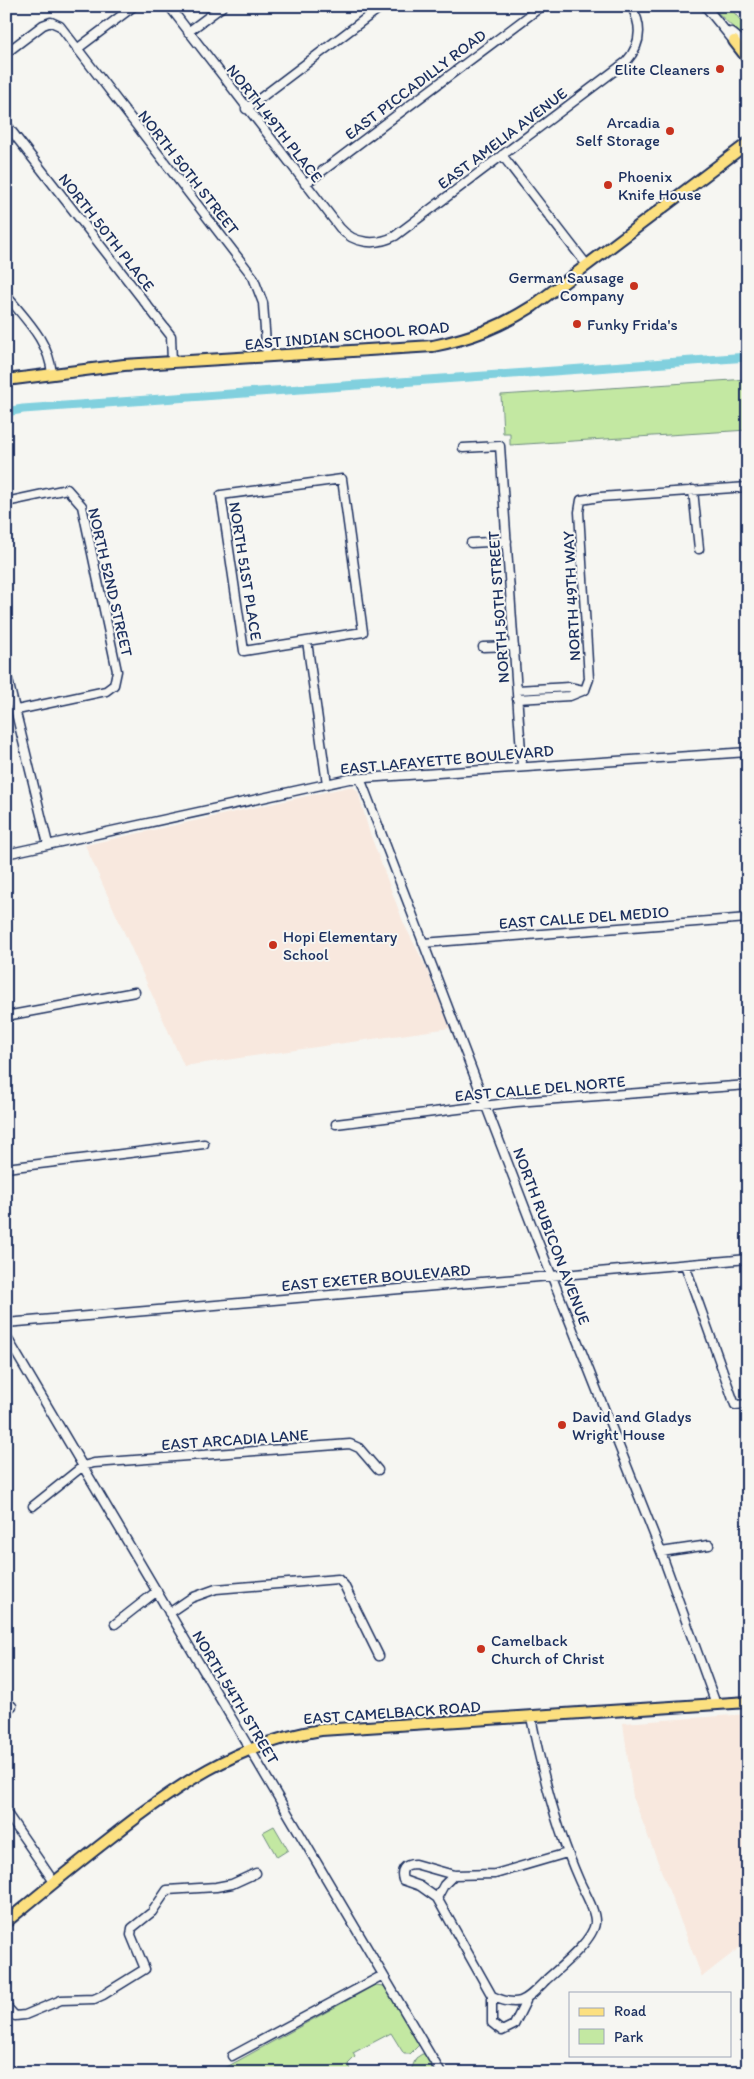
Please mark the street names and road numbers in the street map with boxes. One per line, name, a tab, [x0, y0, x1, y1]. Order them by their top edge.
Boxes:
street label: EAST PICCADILLY ROAD	[341, 25, 490, 144]
street label: NORTH 49TH PLACE	[223, 61, 327, 186]
street label: EAST AMELIA AVENUE	[434, 83, 571, 193]
street label: NORTH 50TH STREET	[134, 106, 243, 238]
street label: NORTH 50TH PLACE	[55, 169, 159, 295]
street label: EAST INDIAN SCHOOL ROAD	[244, 317, 450, 354]
street label: NORTH 51ST PLACE	[225, 500, 266, 642]
street label: NORTH 52ND STREET	[84, 506, 137, 658]
street label: NORTH 50TH STREET	[484, 530, 513, 684]
street label: NORTH 49TH WAY	[559, 530, 584, 662]
street label: EAST LAFAYETTE BOULEVARD	[339, 741, 555, 778]
street label: EAST CALLE DEL MEDIO	[498, 902, 670, 933]
street label: EAST CALLE DEL NORTE	[454, 1072, 626, 1105]
street label: NORTH RUBICON AVENUE	[509, 1145, 594, 1327]
street label: EAST EXETER BOULEVARD	[281, 1260, 472, 1295]
street label: EAST ARCADIA LANE	[161, 1425, 309, 1454]
street label: NORTH 54TH STREET	[188, 1627, 283, 1767]
street label: EAST CAMELBACK ROAD	[303, 1697, 482, 1728]

